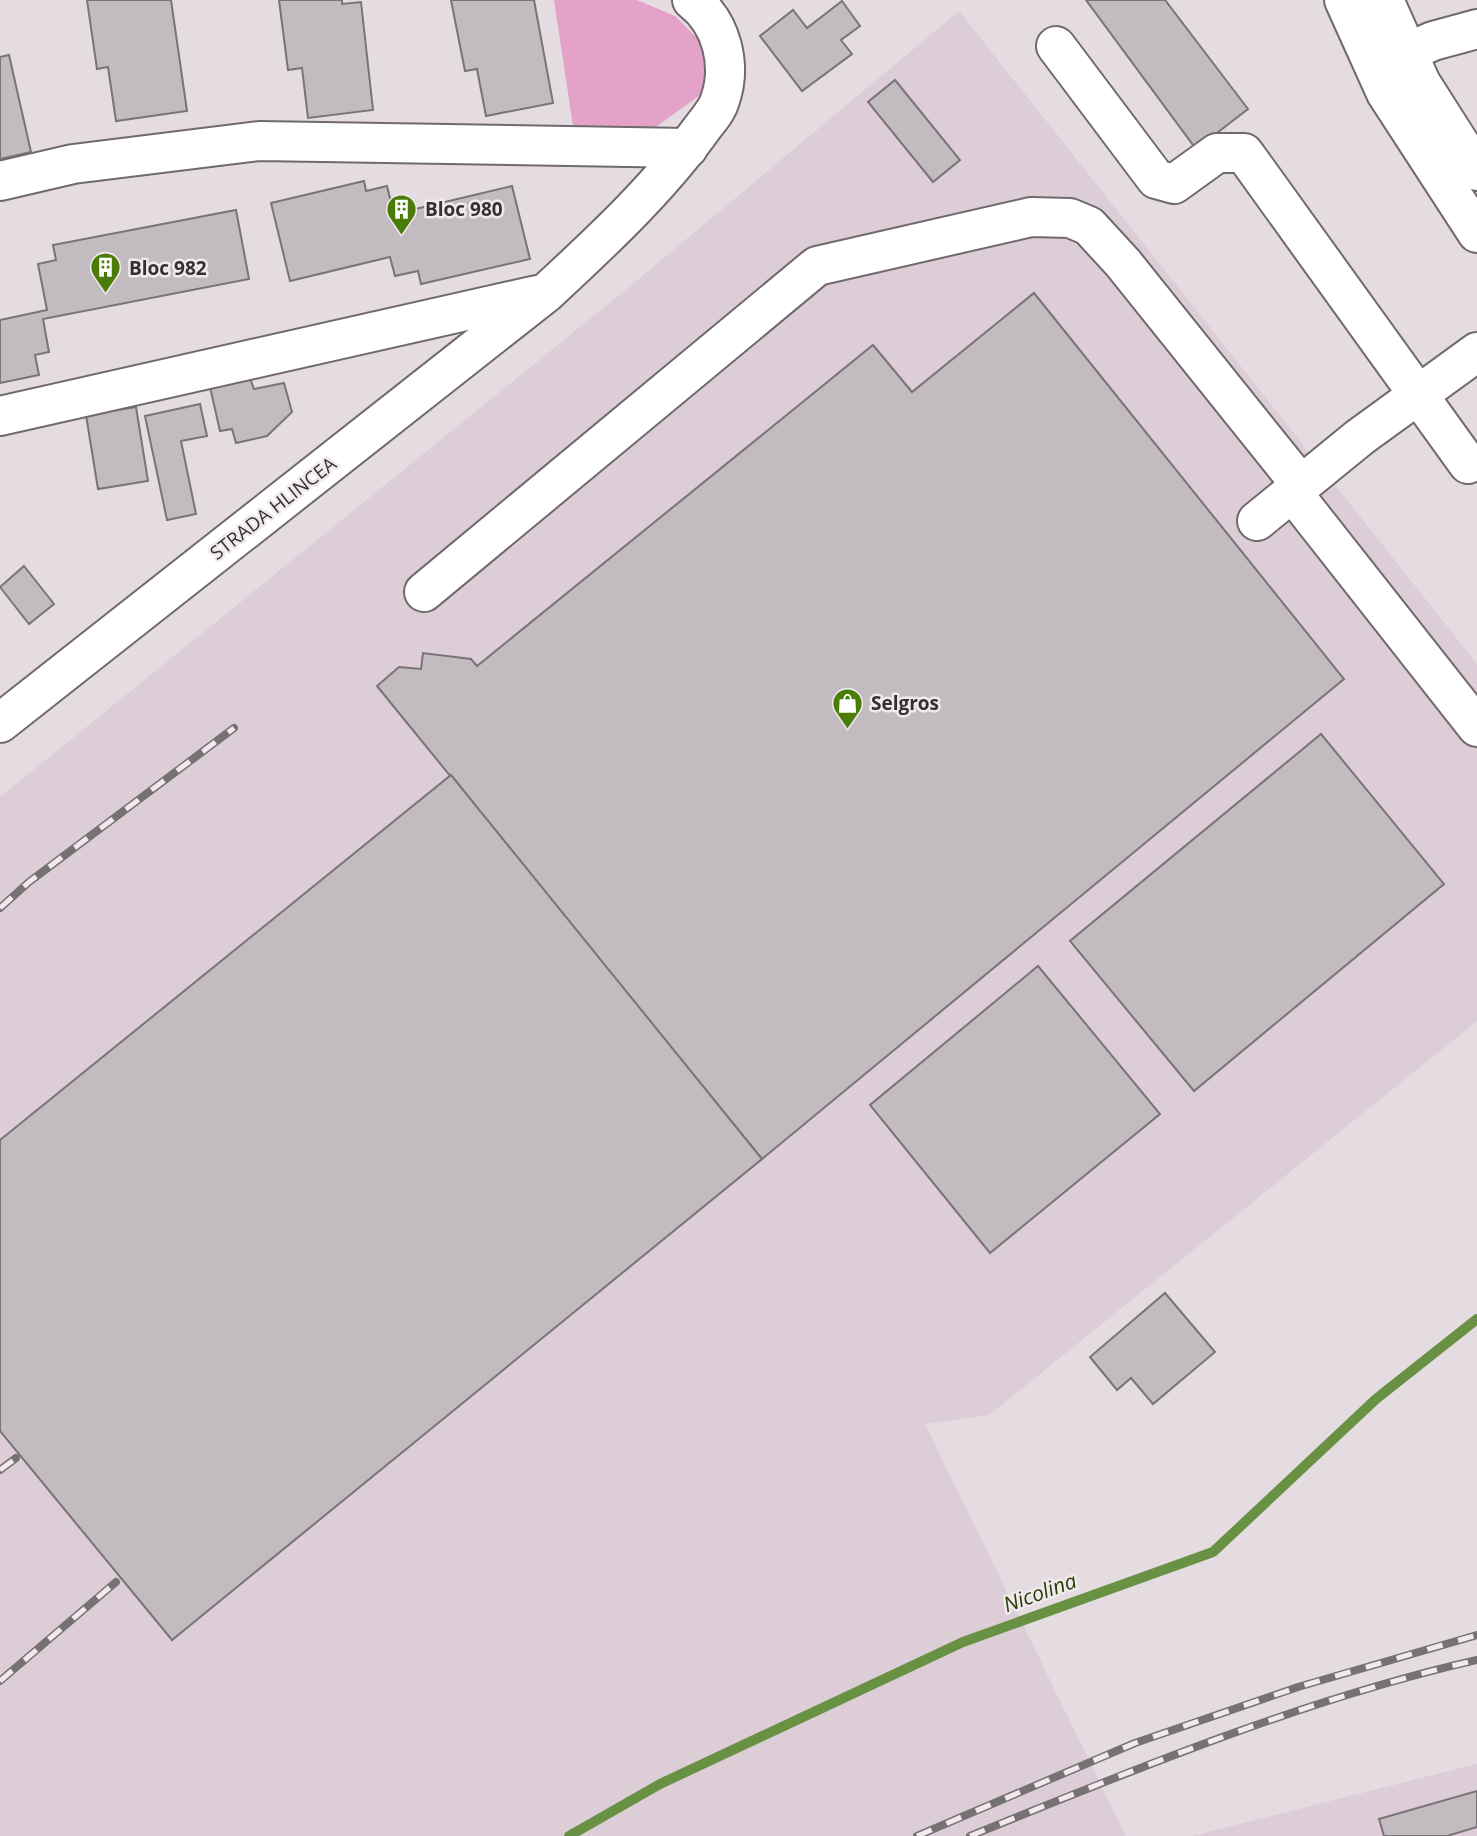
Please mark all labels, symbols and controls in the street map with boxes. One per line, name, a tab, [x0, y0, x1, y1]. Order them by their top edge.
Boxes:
building icon: Bloc 980	[385, 192, 419, 236]
place label: Bloc 980	[425, 196, 503, 222]
building icon: Bloc 982	[89, 251, 123, 295]
place label: Bloc 982	[129, 255, 207, 281]
street label: STRADA HLINCEA	[205, 451, 341, 565]
shop icon: Selgros	[831, 686, 865, 730]
place label: Selgros	[871, 690, 939, 716]
water label: Nicolina	[999, 1566, 1080, 1618]

